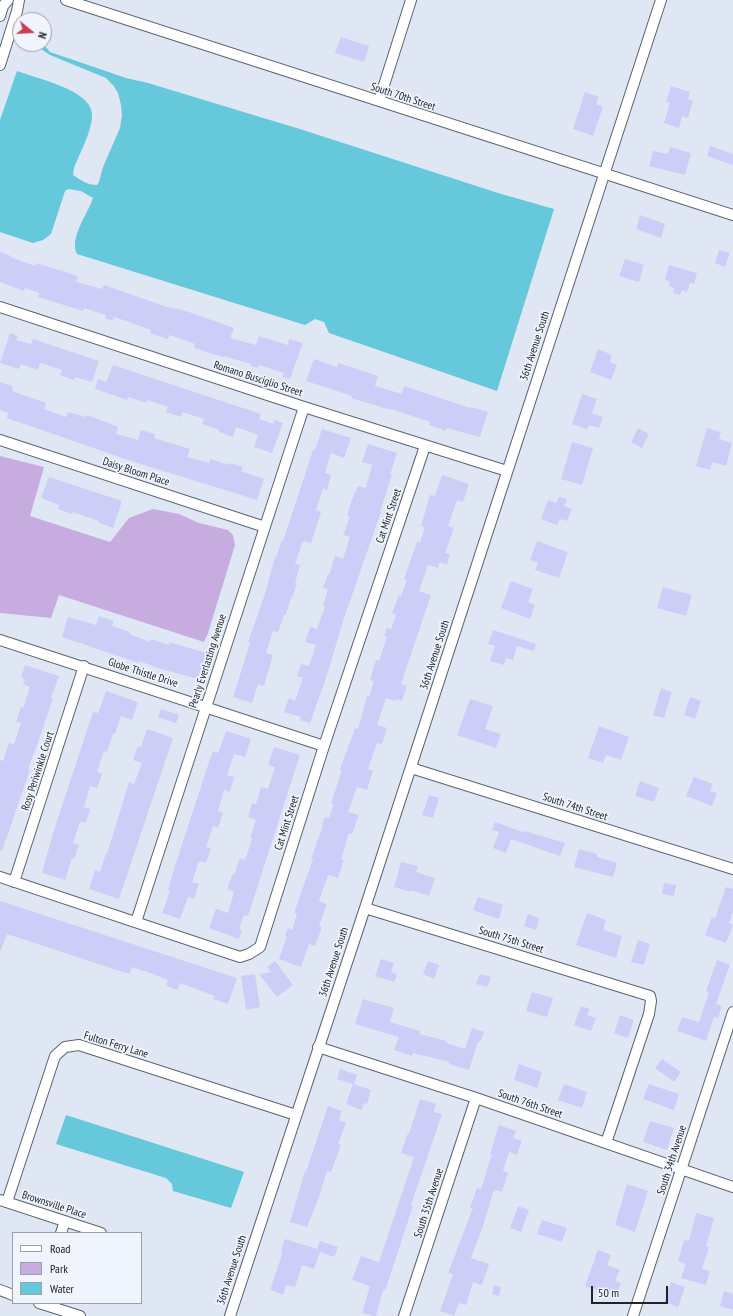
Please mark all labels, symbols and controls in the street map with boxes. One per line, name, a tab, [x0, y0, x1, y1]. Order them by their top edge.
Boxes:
north arrow	[12, 12, 52, 52]
text: N	[35, 30, 50, 40]
street label: South 70th Street	[369, 80, 437, 114]
street label: 36th Avenue South	[518, 310, 552, 382]
street label: Romano Busciglio Street	[212, 358, 304, 400]
street label: Daisy Bloom Place	[101, 455, 171, 489]
street label: Cat Mint Street	[373, 487, 405, 545]
street label: Pearly Everlasting Avenue	[187, 612, 229, 710]
street label: 36th Avenue South	[418, 619, 452, 691]
street label: Globe Thistle Drive	[106, 655, 180, 691]
street label: Rosy Periwinkle Court	[19, 730, 57, 812]
street label: South 74th Street	[541, 790, 609, 824]
street label: Cat Mint Street	[272, 794, 302, 852]
street label: South 75th Street	[477, 924, 545, 956]
street label: 36th Avenue South	[317, 926, 351, 998]
street label: Fulton Ferry Lane	[82, 1029, 150, 1061]
street label: South 76th Street	[496, 1087, 564, 1121]
street label: South 34th Avenue	[655, 1124, 689, 1196]
street label: South 35th Avenue	[412, 1167, 446, 1239]
street label: Brownsville Place	[20, 1188, 88, 1222]
legend	[12, 1232, 142, 1304]
street label: 36th Avenue South	[215, 1234, 249, 1306]
text: Road	[50, 1241, 70, 1256]
text: Park	[50, 1261, 68, 1276]
scale bar	[593, 1278, 670, 1304]
text: Water	[50, 1281, 74, 1296]
text: 50 m	[598, 1285, 619, 1300]

